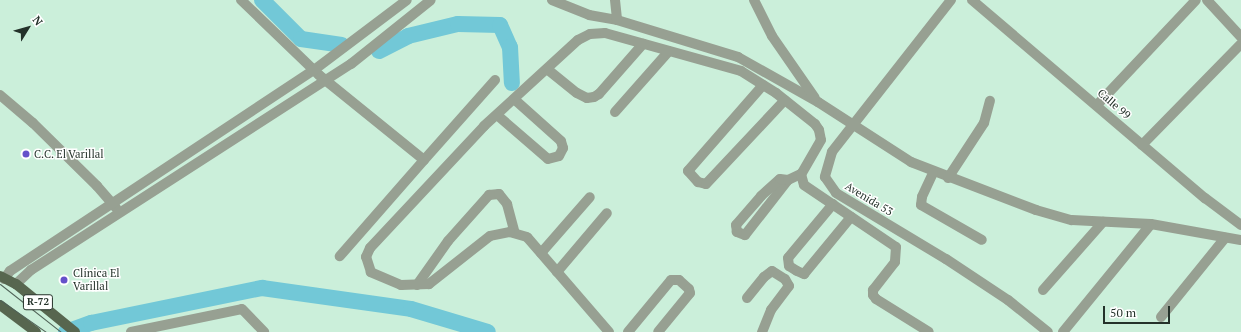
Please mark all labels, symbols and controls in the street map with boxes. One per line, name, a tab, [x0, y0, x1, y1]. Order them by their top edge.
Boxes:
north arrow	[8, 8, 48, 48]
text: N	[29, 13, 46, 28]
street label: Calle 99	[1095, 86, 1133, 122]
place label: C.C. El Varillal	[34, 147, 104, 161]
marker: C.C. El Varillal	[21, 149, 31, 159]
street label: Avenida 53	[843, 180, 895, 218]
place label: Clínica El Varillal	[73, 267, 120, 293]
marker: Clínica El Varillal	[58, 274, 70, 286]
road number: R-72	[22, 294, 54, 310]
scale bar	[1105, 298, 1172, 324]
text: 50 m	[1110, 305, 1136, 320]

